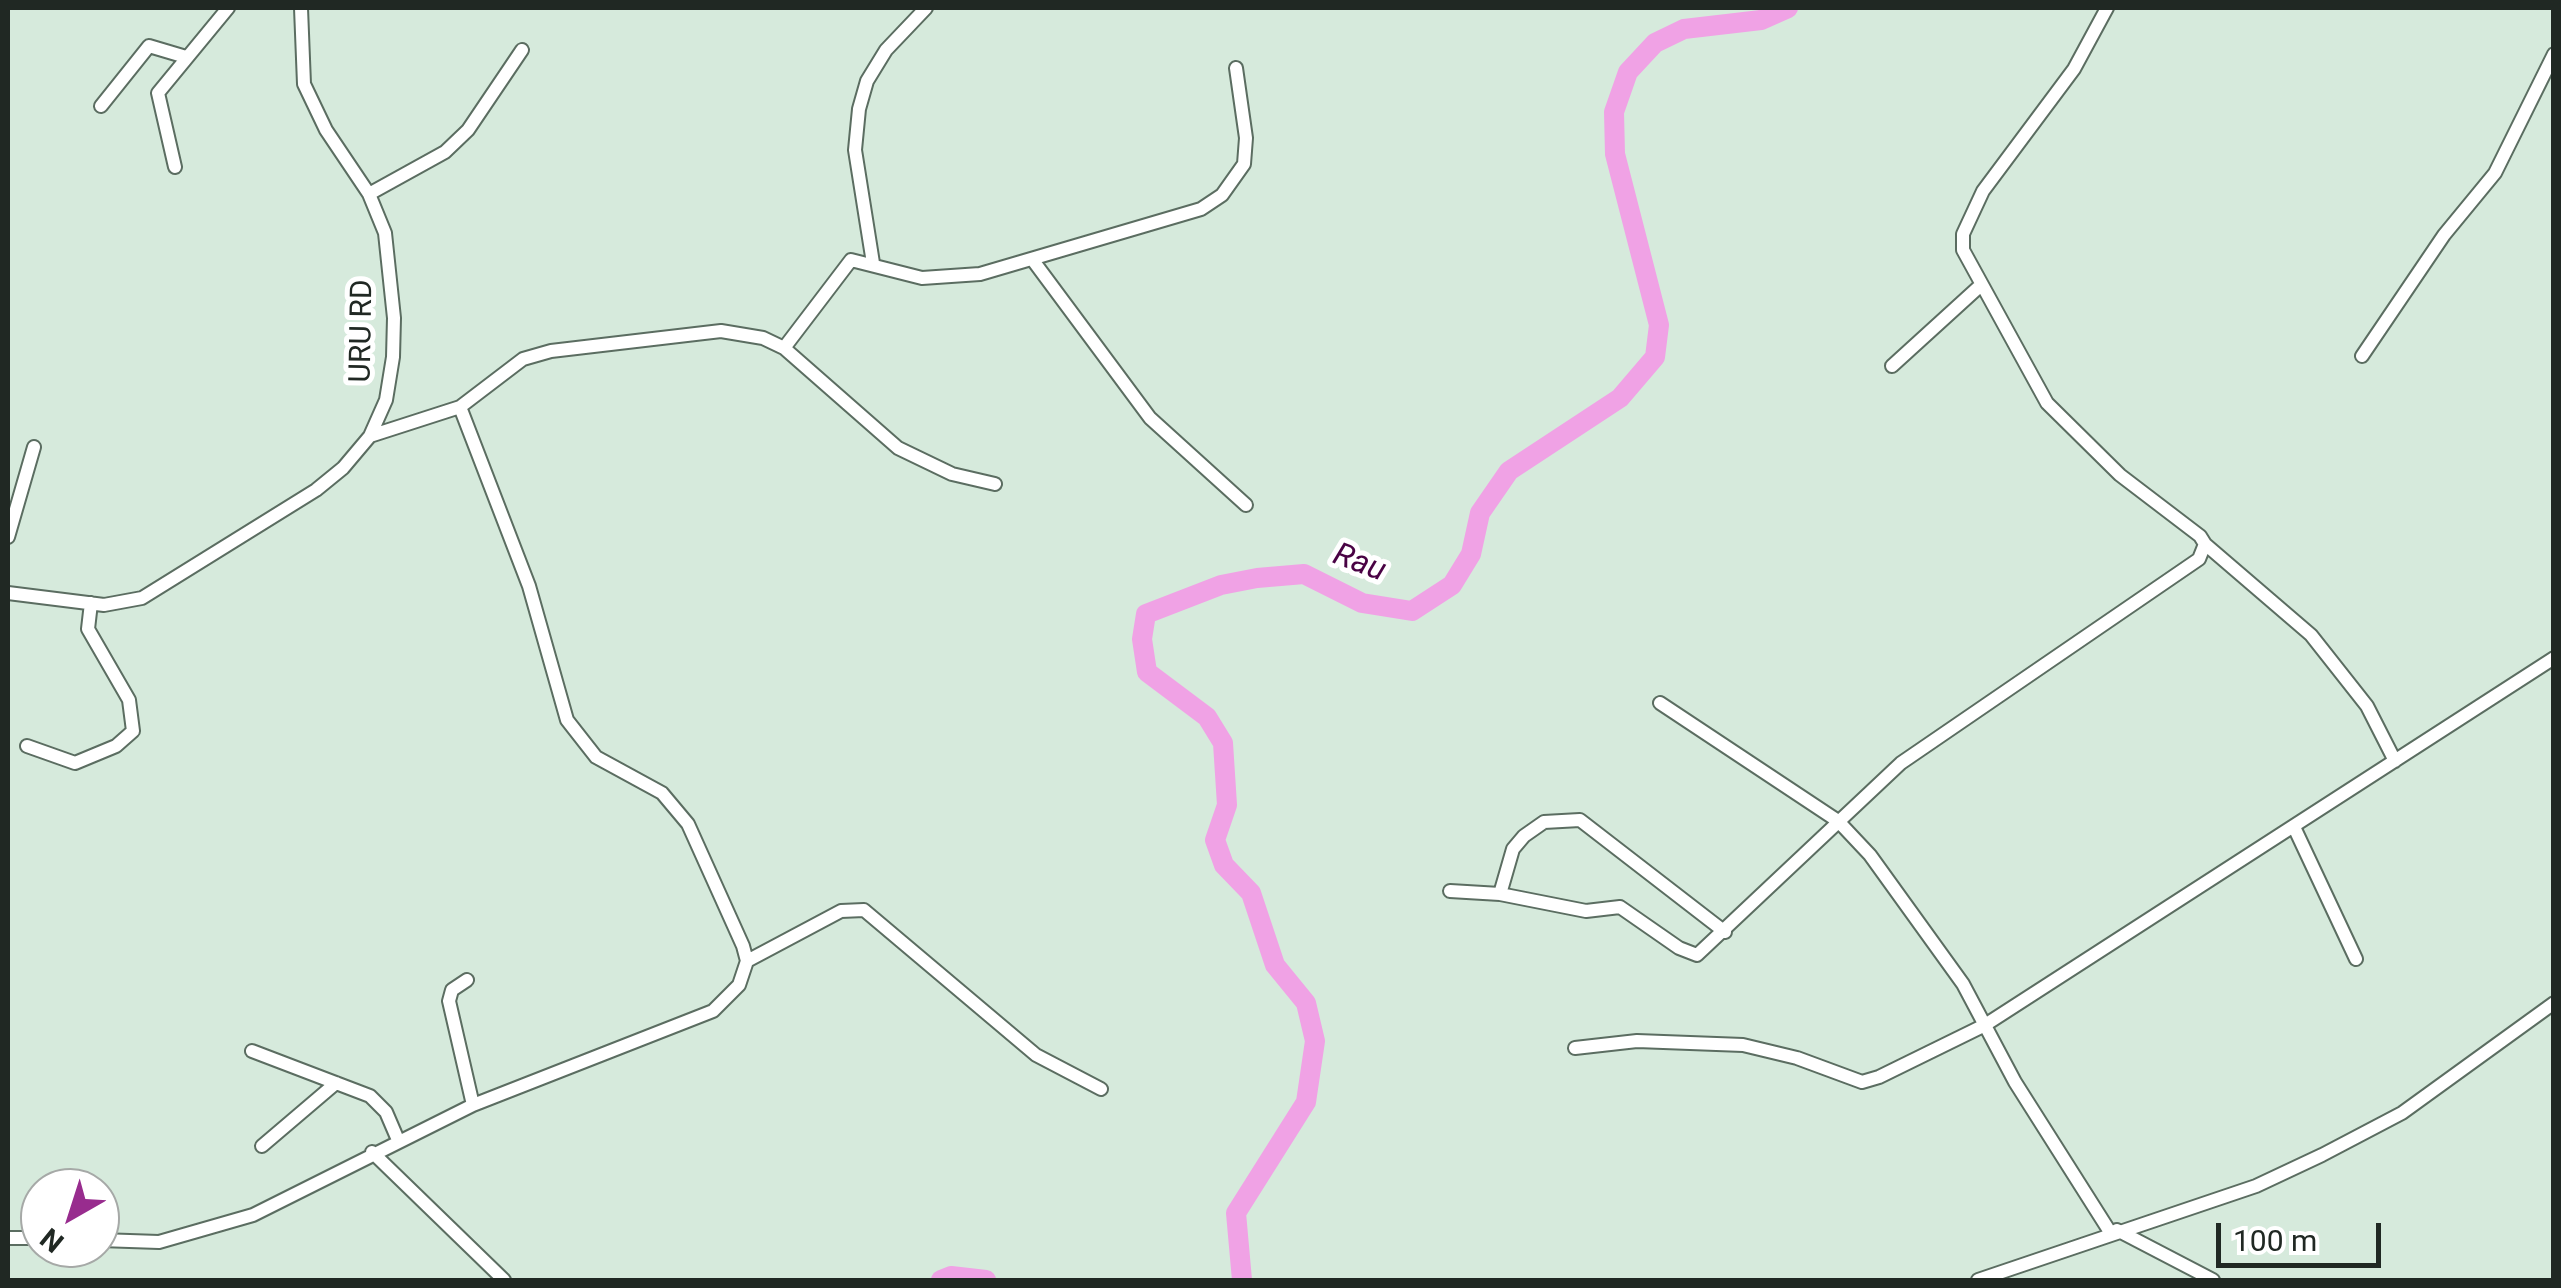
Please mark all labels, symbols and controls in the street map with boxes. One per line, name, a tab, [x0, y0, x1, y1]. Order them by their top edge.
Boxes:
street label: URU RD	[344, 279, 382, 383]
water label: Rau	[1327, 537, 1391, 591]
north arrow	[20, 1168, 120, 1268]
scale bar	[2221, 1203, 2386, 1265]
text: N	[34, 1221, 70, 1259]
text: 100 m	[2233, 1223, 2317, 1258]

